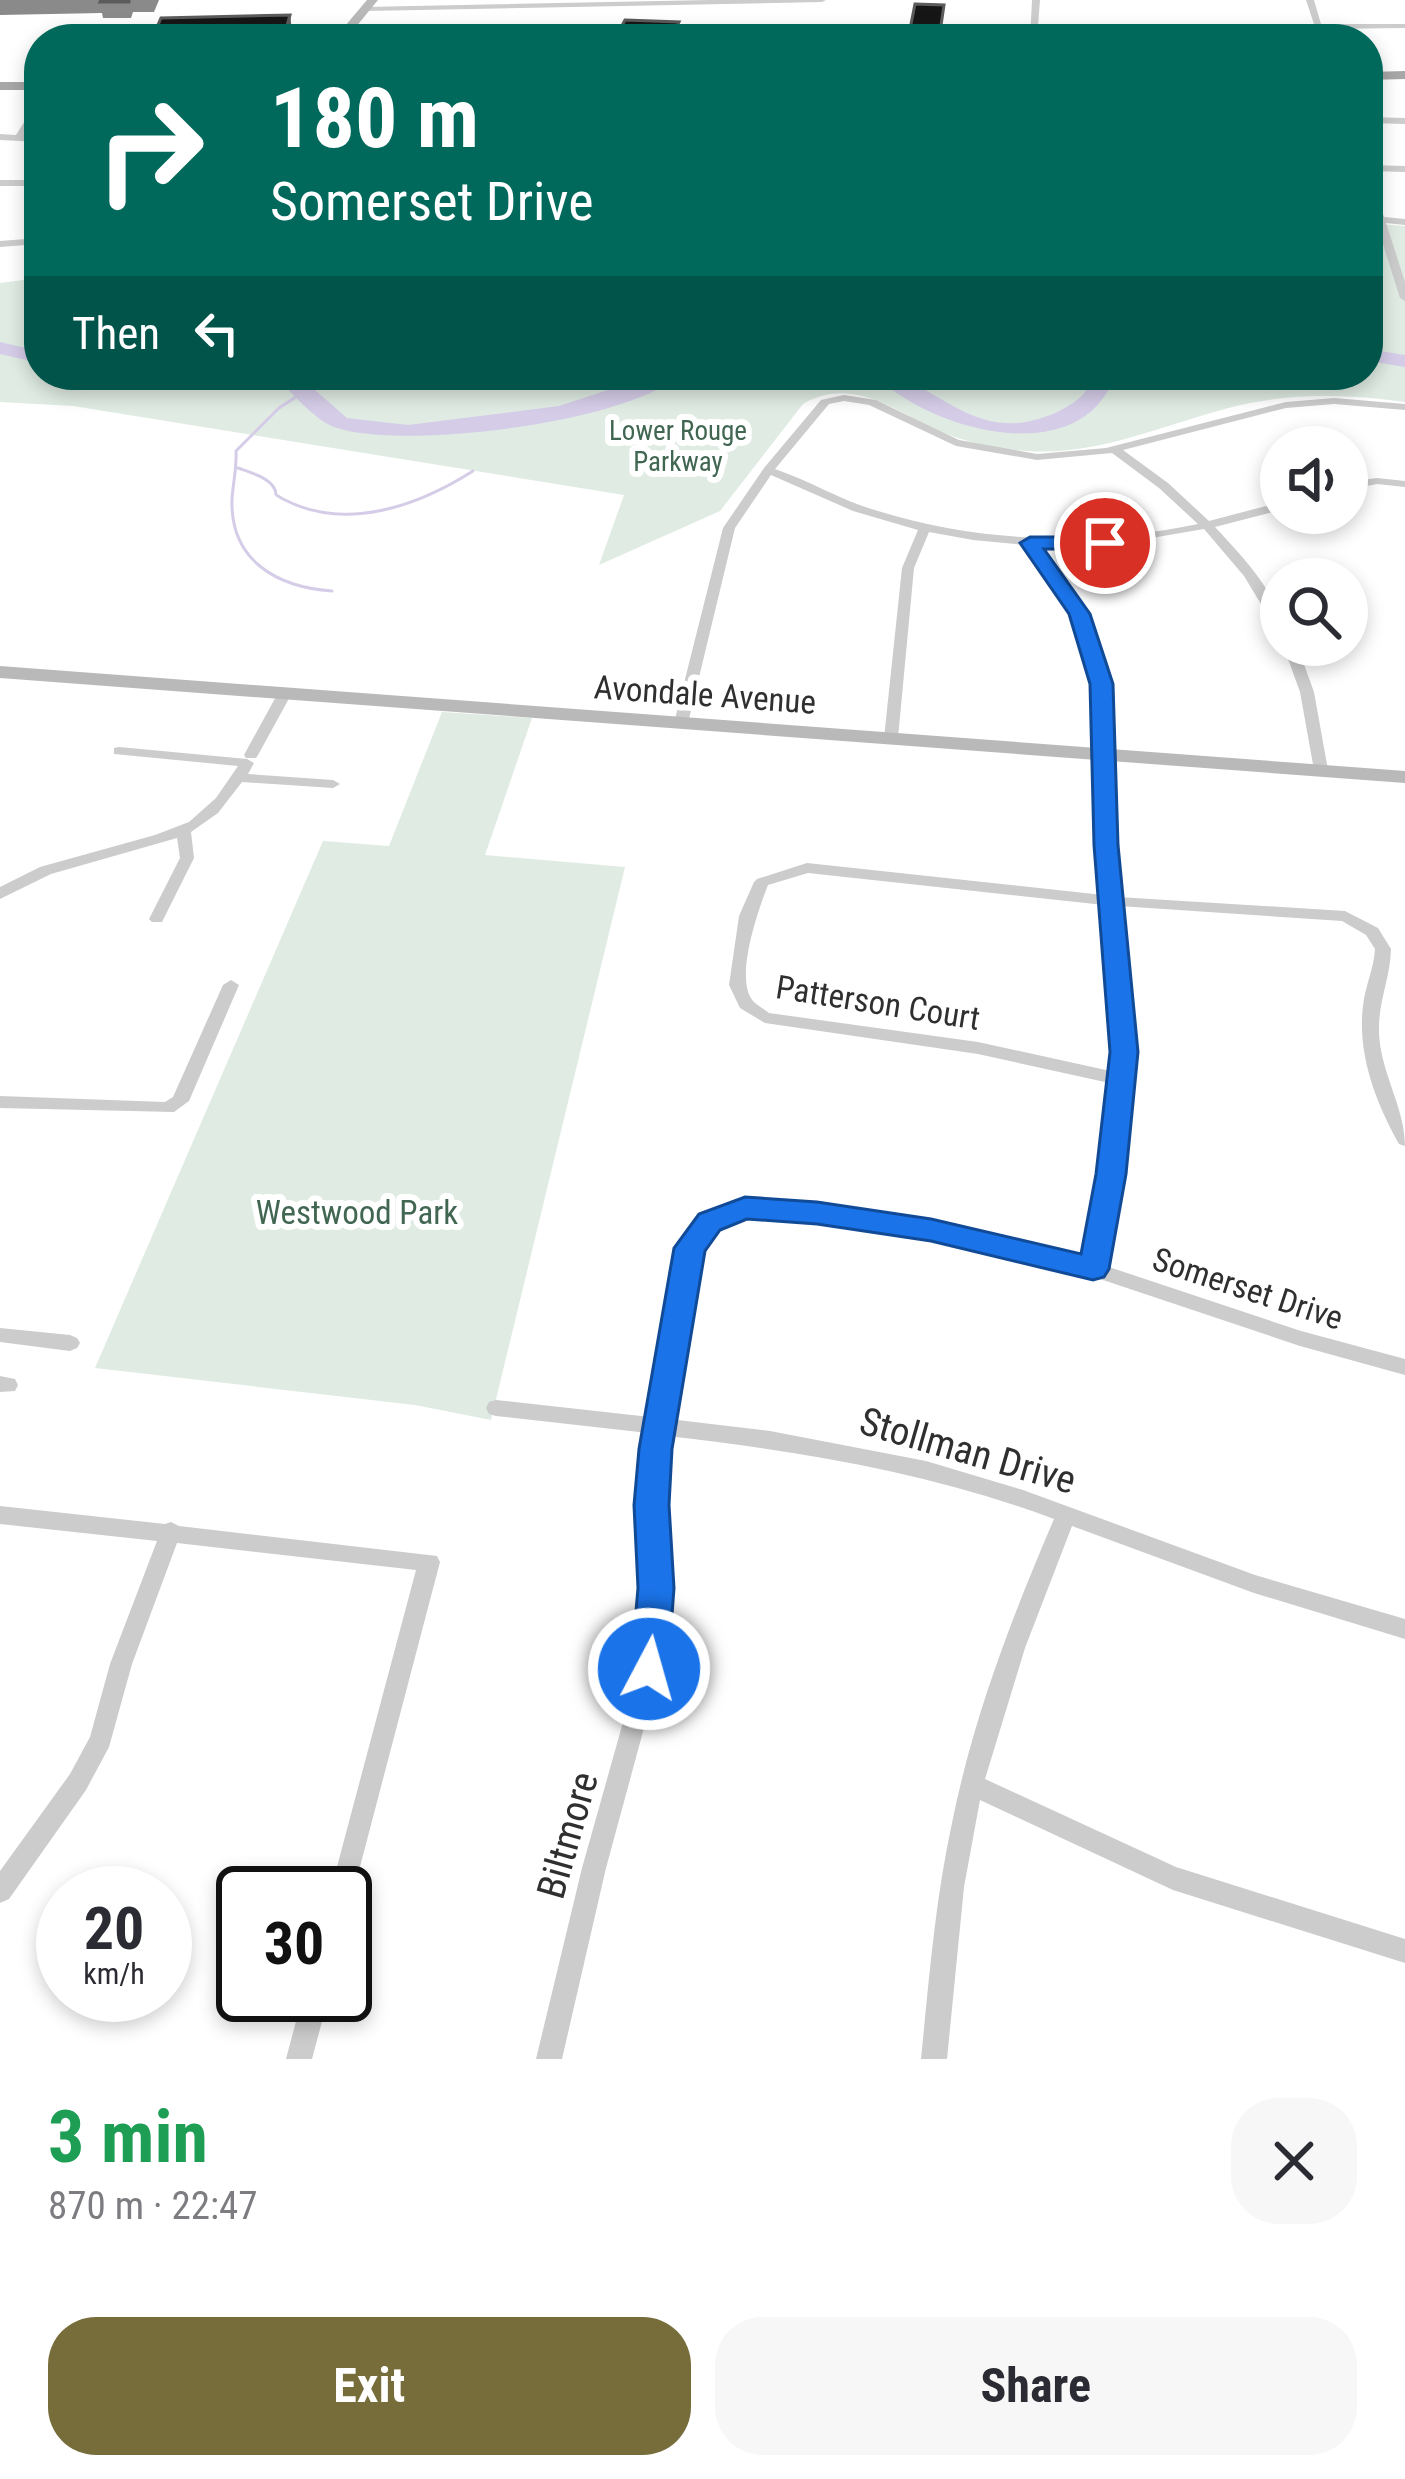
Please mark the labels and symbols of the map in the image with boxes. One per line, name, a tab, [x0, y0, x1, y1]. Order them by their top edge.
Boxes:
park label: Lower Rouge Parkway	[609, 415, 747, 478]
pin	[1054, 492, 1156, 594]
street label: Avondale Avenue	[593, 667, 817, 722]
street label: Patterson Court	[773, 967, 983, 1038]
park label: Westwood Park	[256, 1193, 458, 1232]
street label: Somerset Drive	[1148, 1239, 1348, 1338]
street label: Stollman Drive	[854, 1398, 1081, 1504]
position arrow	[586, 1606, 712, 1732]
street label: Biltmore	[528, 1767, 608, 1904]
speed limit sign: 30	[216, 1866, 372, 2022]

